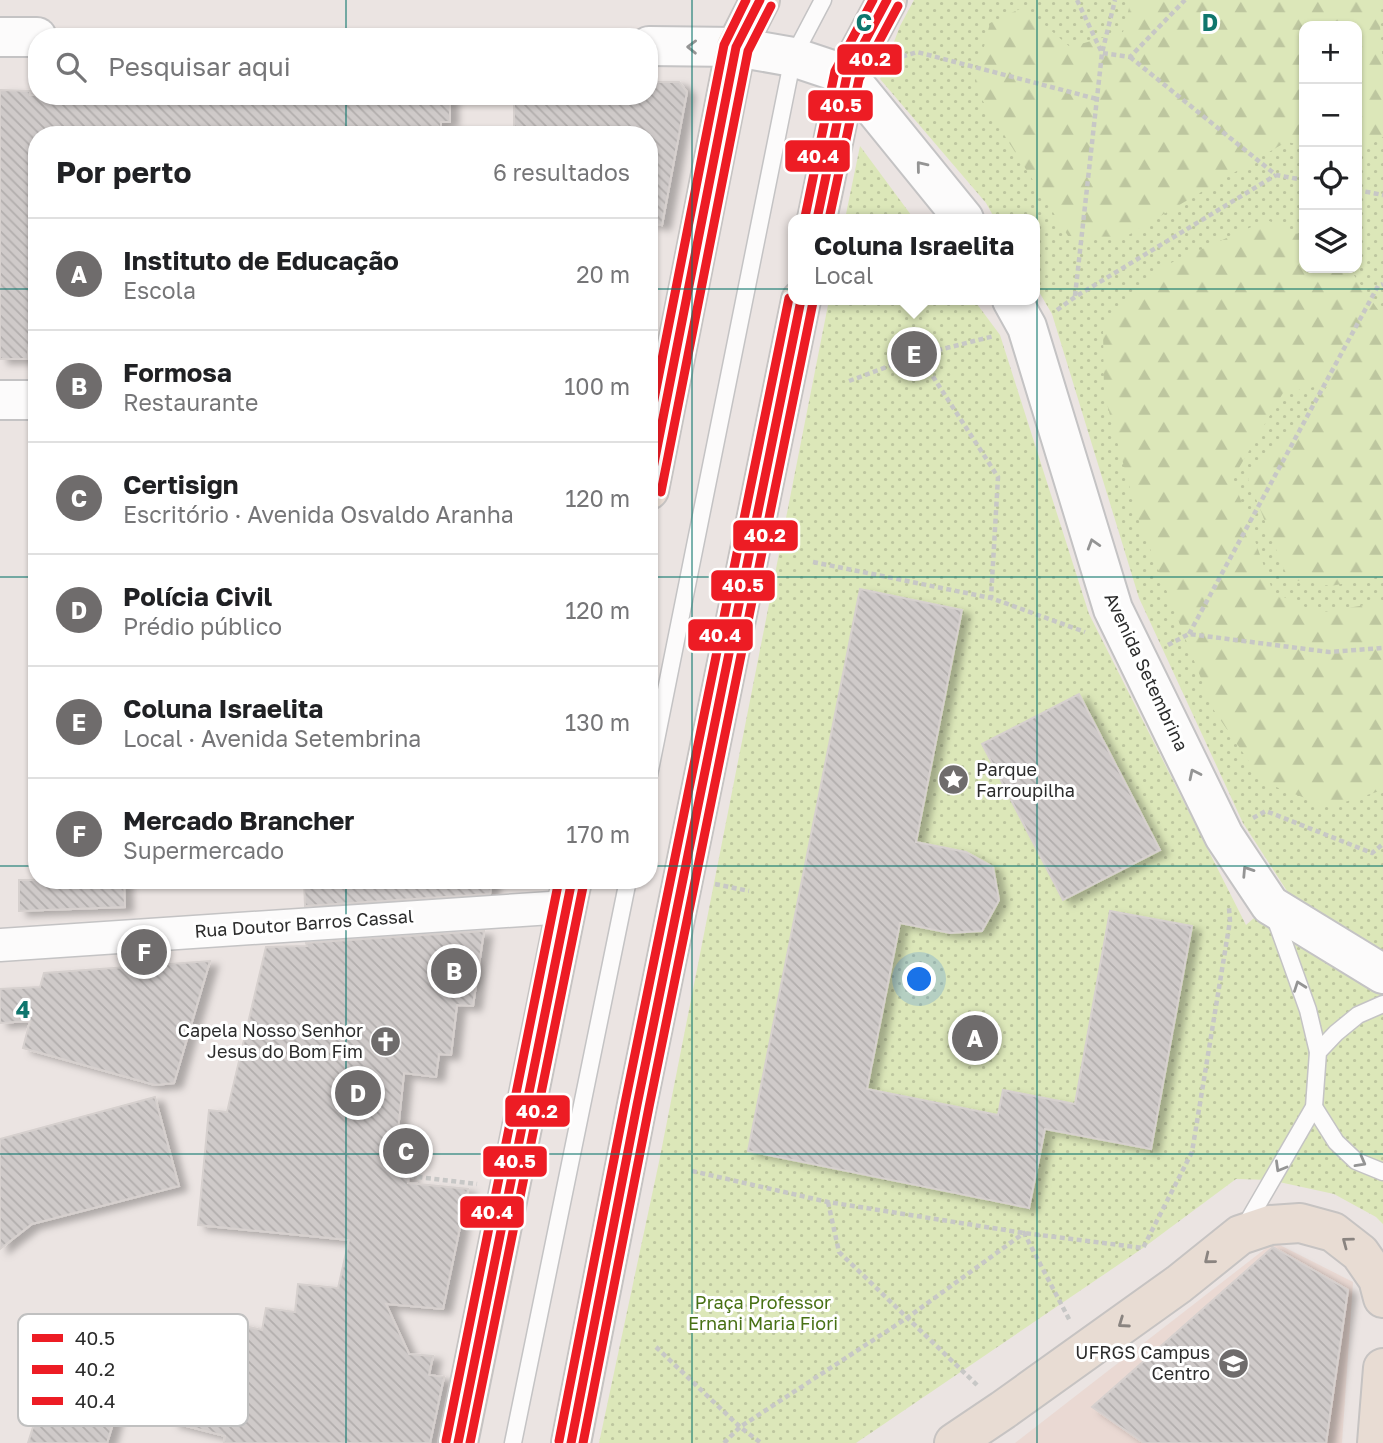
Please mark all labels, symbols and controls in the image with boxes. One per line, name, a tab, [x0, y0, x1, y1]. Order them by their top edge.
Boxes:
text: C	[856, 8, 872, 36]
text: D	[1202, 8, 1218, 36]
map controls	[1299, 21, 1362, 273]
button: +	[1299, 21, 1362, 84]
search box	[28, 28, 658, 105]
one-way arrow	[687, 39, 697, 55]
line badge: 40.2	[836, 43, 903, 76]
text: 40.2	[849, 47, 891, 70]
icon: search	[52, 48, 90, 86]
text: Pesquisar aqui	[108, 51, 291, 82]
button: −	[1299, 84, 1362, 147]
line badge: 40.5	[807, 89, 874, 122]
text: 40.5	[820, 93, 862, 116]
line badge: 40.4	[784, 139, 851, 173]
text: 40.4	[797, 144, 839, 167]
button: locate	[1299, 147, 1362, 210]
text: Por perto	[56, 154, 191, 190]
text: 6 resultados	[493, 158, 630, 186]
one-way arrow	[917, 162, 929, 175]
button: layers	[1299, 210, 1362, 273]
popup	[788, 214, 1040, 305]
text: Coluna Israelita	[814, 230, 1014, 261]
text: Instituto de Educação	[123, 245, 399, 276]
text: A	[71, 260, 87, 288]
text: 20 m	[576, 260, 630, 288]
text: Local	[814, 261, 873, 289]
text: Escola	[123, 276, 196, 304]
pin: E	[891, 328, 937, 380]
text: Formosa	[123, 357, 232, 388]
text: B	[71, 372, 87, 400]
text: 100 m	[564, 372, 630, 400]
text: Restaurante	[123, 388, 258, 416]
text: Certisign	[123, 469, 238, 500]
text: C	[71, 484, 87, 512]
text: 120 m	[565, 484, 630, 512]
text: Escritório · Avenida Osvaldo Aranha	[123, 500, 514, 528]
line badge: 40.2	[732, 519, 799, 552]
text: 40.2	[744, 523, 786, 546]
one-way arrow	[1087, 538, 1102, 550]
line badge: 40.5	[710, 569, 776, 602]
text: 40.5	[722, 573, 764, 596]
text: Polícia Civil	[123, 581, 272, 612]
street label: Avenida Setembrina	[1100, 589, 1193, 754]
text: D	[71, 596, 87, 624]
text: 120 m	[565, 596, 630, 624]
text: Prédio público	[123, 612, 282, 640]
line badge: 40.4	[687, 618, 754, 652]
text: 40.4	[699, 623, 741, 646]
text: Coluna Israelita	[123, 693, 323, 724]
text: E	[72, 708, 86, 736]
text: 130 m	[565, 708, 630, 736]
text: Local · Avenida Setembrina	[123, 724, 421, 752]
place label: Parque Farroupilha	[976, 758, 1075, 801]
place icon: Parque Farroupilha	[936, 763, 970, 797]
one-way arrow	[1188, 769, 1202, 781]
text: Mercado Brancher	[123, 805, 354, 836]
text: F	[72, 820, 86, 848]
text: 170 m	[566, 820, 630, 848]
text: Supermercado	[123, 836, 284, 864]
one-way arrow	[1243, 865, 1256, 878]
street label: Rua Doutor Barros Cassal	[194, 904, 414, 942]
pin: F	[121, 926, 167, 978]
pin: B	[431, 945, 477, 997]
your location	[902, 962, 936, 996]
one-way arrow	[1293, 981, 1307, 993]
text: 4	[16, 995, 30, 1023]
pin: A	[952, 1012, 998, 1064]
place label: Capela Nosso Senhor Jesus do Bom Fim	[178, 1019, 363, 1062]
church icon: Capela Nosso Senhor Jesus do Bom Fim	[369, 1024, 403, 1058]
pin: D	[335, 1067, 381, 1119]
line badge: 40.2	[504, 1094, 571, 1128]
text: 40.2	[516, 1099, 558, 1122]
pin: C	[383, 1125, 429, 1177]
line badge: 40.5	[482, 1145, 548, 1178]
text: 40.5	[494, 1149, 536, 1172]
one-way arrow	[1354, 1154, 1367, 1167]
one-way arrow	[1275, 1159, 1288, 1172]
line badge: 40.4	[459, 1195, 525, 1229]
text: 40.4	[471, 1200, 513, 1223]
one-way arrow	[1342, 1238, 1355, 1251]
one-way arrow	[1205, 1251, 1217, 1264]
park label: Praça Professor Ernani Maria Fiori	[688, 1291, 838, 1334]
legend	[18, 1314, 248, 1426]
one-way arrow	[1118, 1315, 1131, 1327]
text: 40.5	[75, 1326, 115, 1349]
place label: UFRGS Campus Centro	[1075, 1341, 1210, 1384]
school or university icon: UFRGS Campus Centro	[1216, 1346, 1250, 1380]
text: 40.2	[75, 1357, 115, 1380]
text: 40.4	[75, 1389, 116, 1412]

